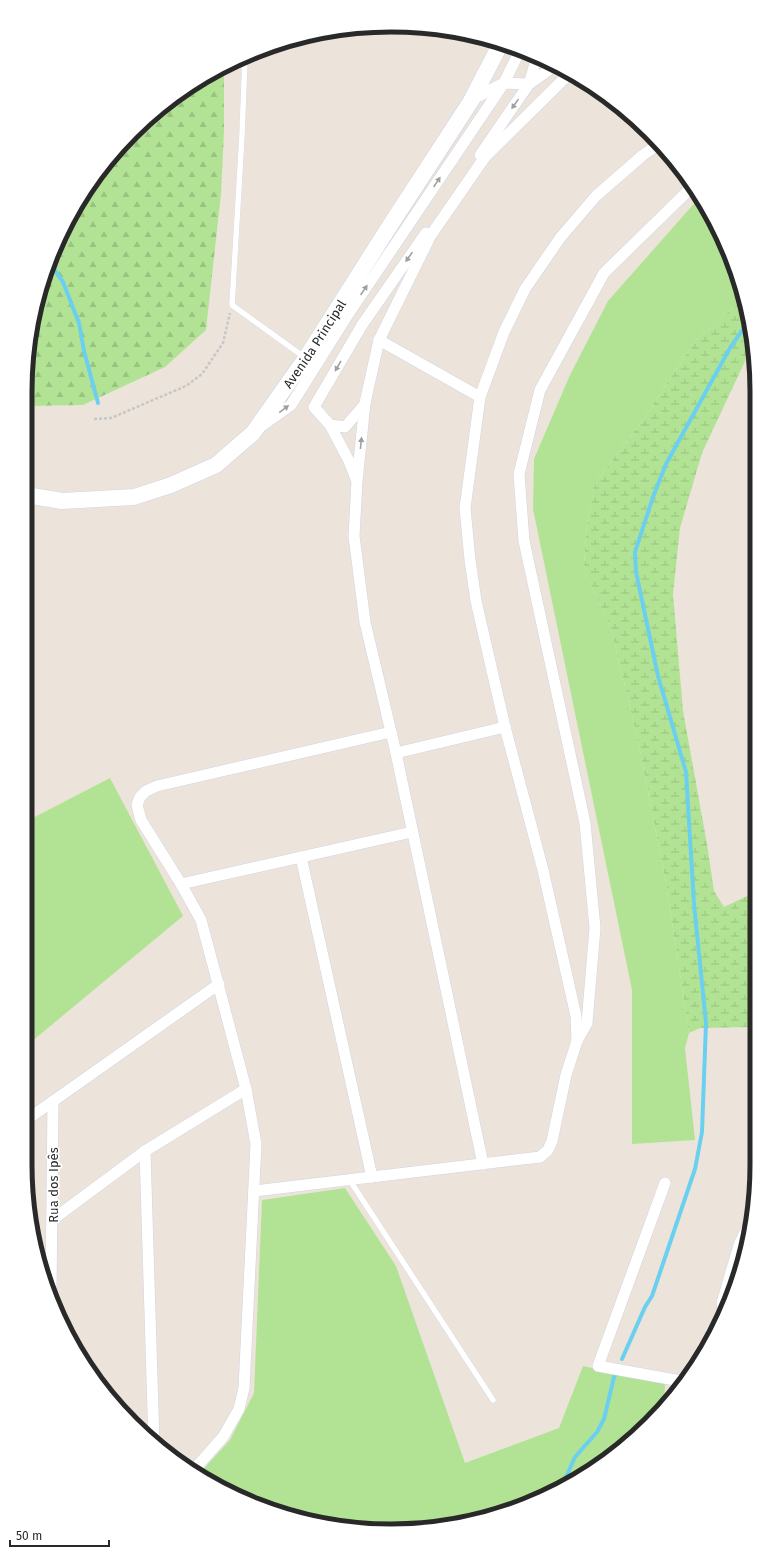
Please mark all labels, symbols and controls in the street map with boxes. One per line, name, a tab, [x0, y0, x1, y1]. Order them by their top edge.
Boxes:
one-way arrow	[511, 99, 519, 110]
one-way arrow	[433, 177, 441, 188]
one-way arrow	[405, 252, 413, 262]
one-way arrow	[360, 285, 368, 295]
street label: Avenida Principal	[280, 297, 349, 391]
one-way arrow	[335, 360, 341, 372]
one-way arrow	[279, 405, 290, 414]
one-way arrow	[358, 437, 364, 449]
street label: Rua dos Ipês	[46, 1147, 61, 1223]
scale bar	[10, 1522, 109, 1548]
text: 50 m	[16, 1529, 42, 1543]

